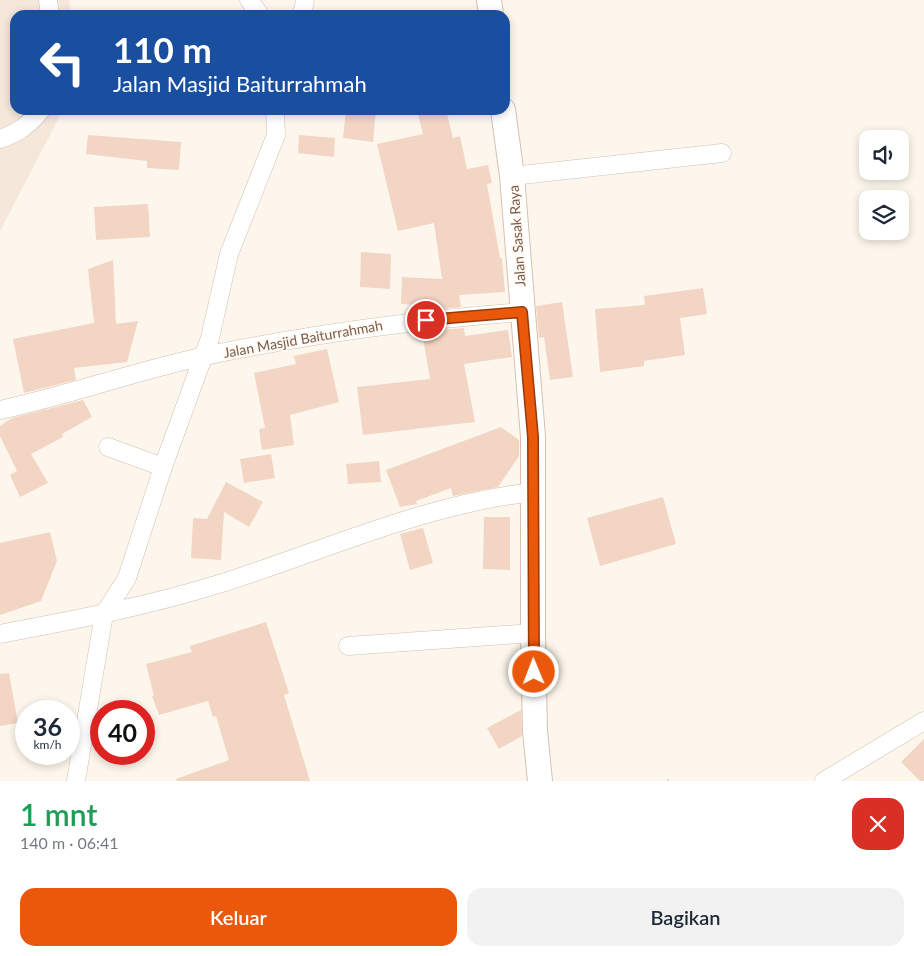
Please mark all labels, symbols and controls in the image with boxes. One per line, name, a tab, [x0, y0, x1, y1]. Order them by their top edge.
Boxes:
text: 110 m	[113, 28, 212, 70]
icon: left	[30, 30, 95, 95]
text: Jalan Masjid Baiturrahmah	[113, 70, 367, 97]
map controls	[859, 130, 909, 240]
button: sound	[859, 130, 909, 180]
street label: Jalan Sasak Raya	[504, 185, 529, 287]
button: layers	[859, 190, 909, 240]
pin	[405, 299, 447, 341]
icon: arrive	[412, 306, 440, 334]
street label: Jalan Masjid Baiturrahmah	[222, 316, 384, 361]
position arrow	[507, 645, 559, 697]
speed limit sign: 40	[90, 700, 155, 765]
text: 36	[33, 711, 62, 741]
text: km/h	[33, 737, 62, 752]
text: 1 mnt	[20, 796, 97, 832]
button: close	[852, 798, 904, 850]
text: 140 m · 06:41	[20, 833, 119, 852]
button: Keluar	[20, 888, 457, 946]
button: Bagikan	[467, 888, 904, 946]

